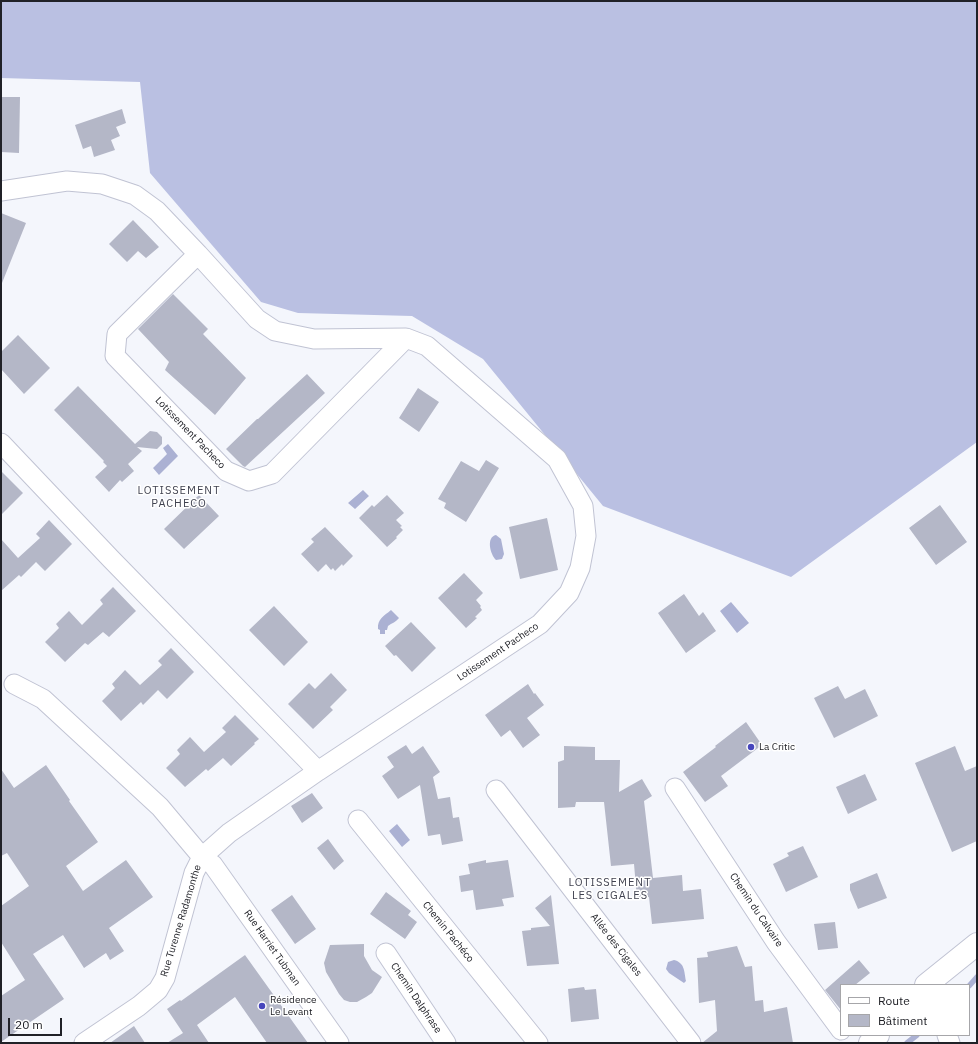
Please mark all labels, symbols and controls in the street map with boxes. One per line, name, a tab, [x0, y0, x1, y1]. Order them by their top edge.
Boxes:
street label: Lotissement Pacheco	[153, 394, 227, 472]
district label: LOTISSEMENT PACHECO	[138, 484, 220, 510]
street label: Lotissement Pacheco	[455, 620, 541, 684]
place label: La Critic	[759, 741, 795, 753]
marker: La Critic	[746, 742, 756, 752]
street label: Rue Turenne Radamonthe	[158, 863, 204, 979]
street label: Chemin du Calvaire	[727, 871, 785, 949]
district label: LOTISSEMENT LES CIGALES	[569, 876, 651, 902]
street label: Chemin Pachéco	[420, 899, 476, 965]
street label: Rue Harriet Tubman	[241, 908, 303, 988]
street label: Allée des Cigales	[588, 911, 644, 979]
street label: Chemin Dalphrase	[388, 961, 444, 1035]
legend	[840, 984, 970, 1036]
text: Route	[878, 993, 910, 1008]
place label: Résidence Le Levant	[270, 994, 317, 1018]
marker: Résidence Le Levant	[257, 1001, 267, 1011]
scale bar	[10, 1010, 64, 1036]
text: Bâtiment	[878, 1013, 928, 1028]
text: 20 m	[15, 1017, 43, 1032]

